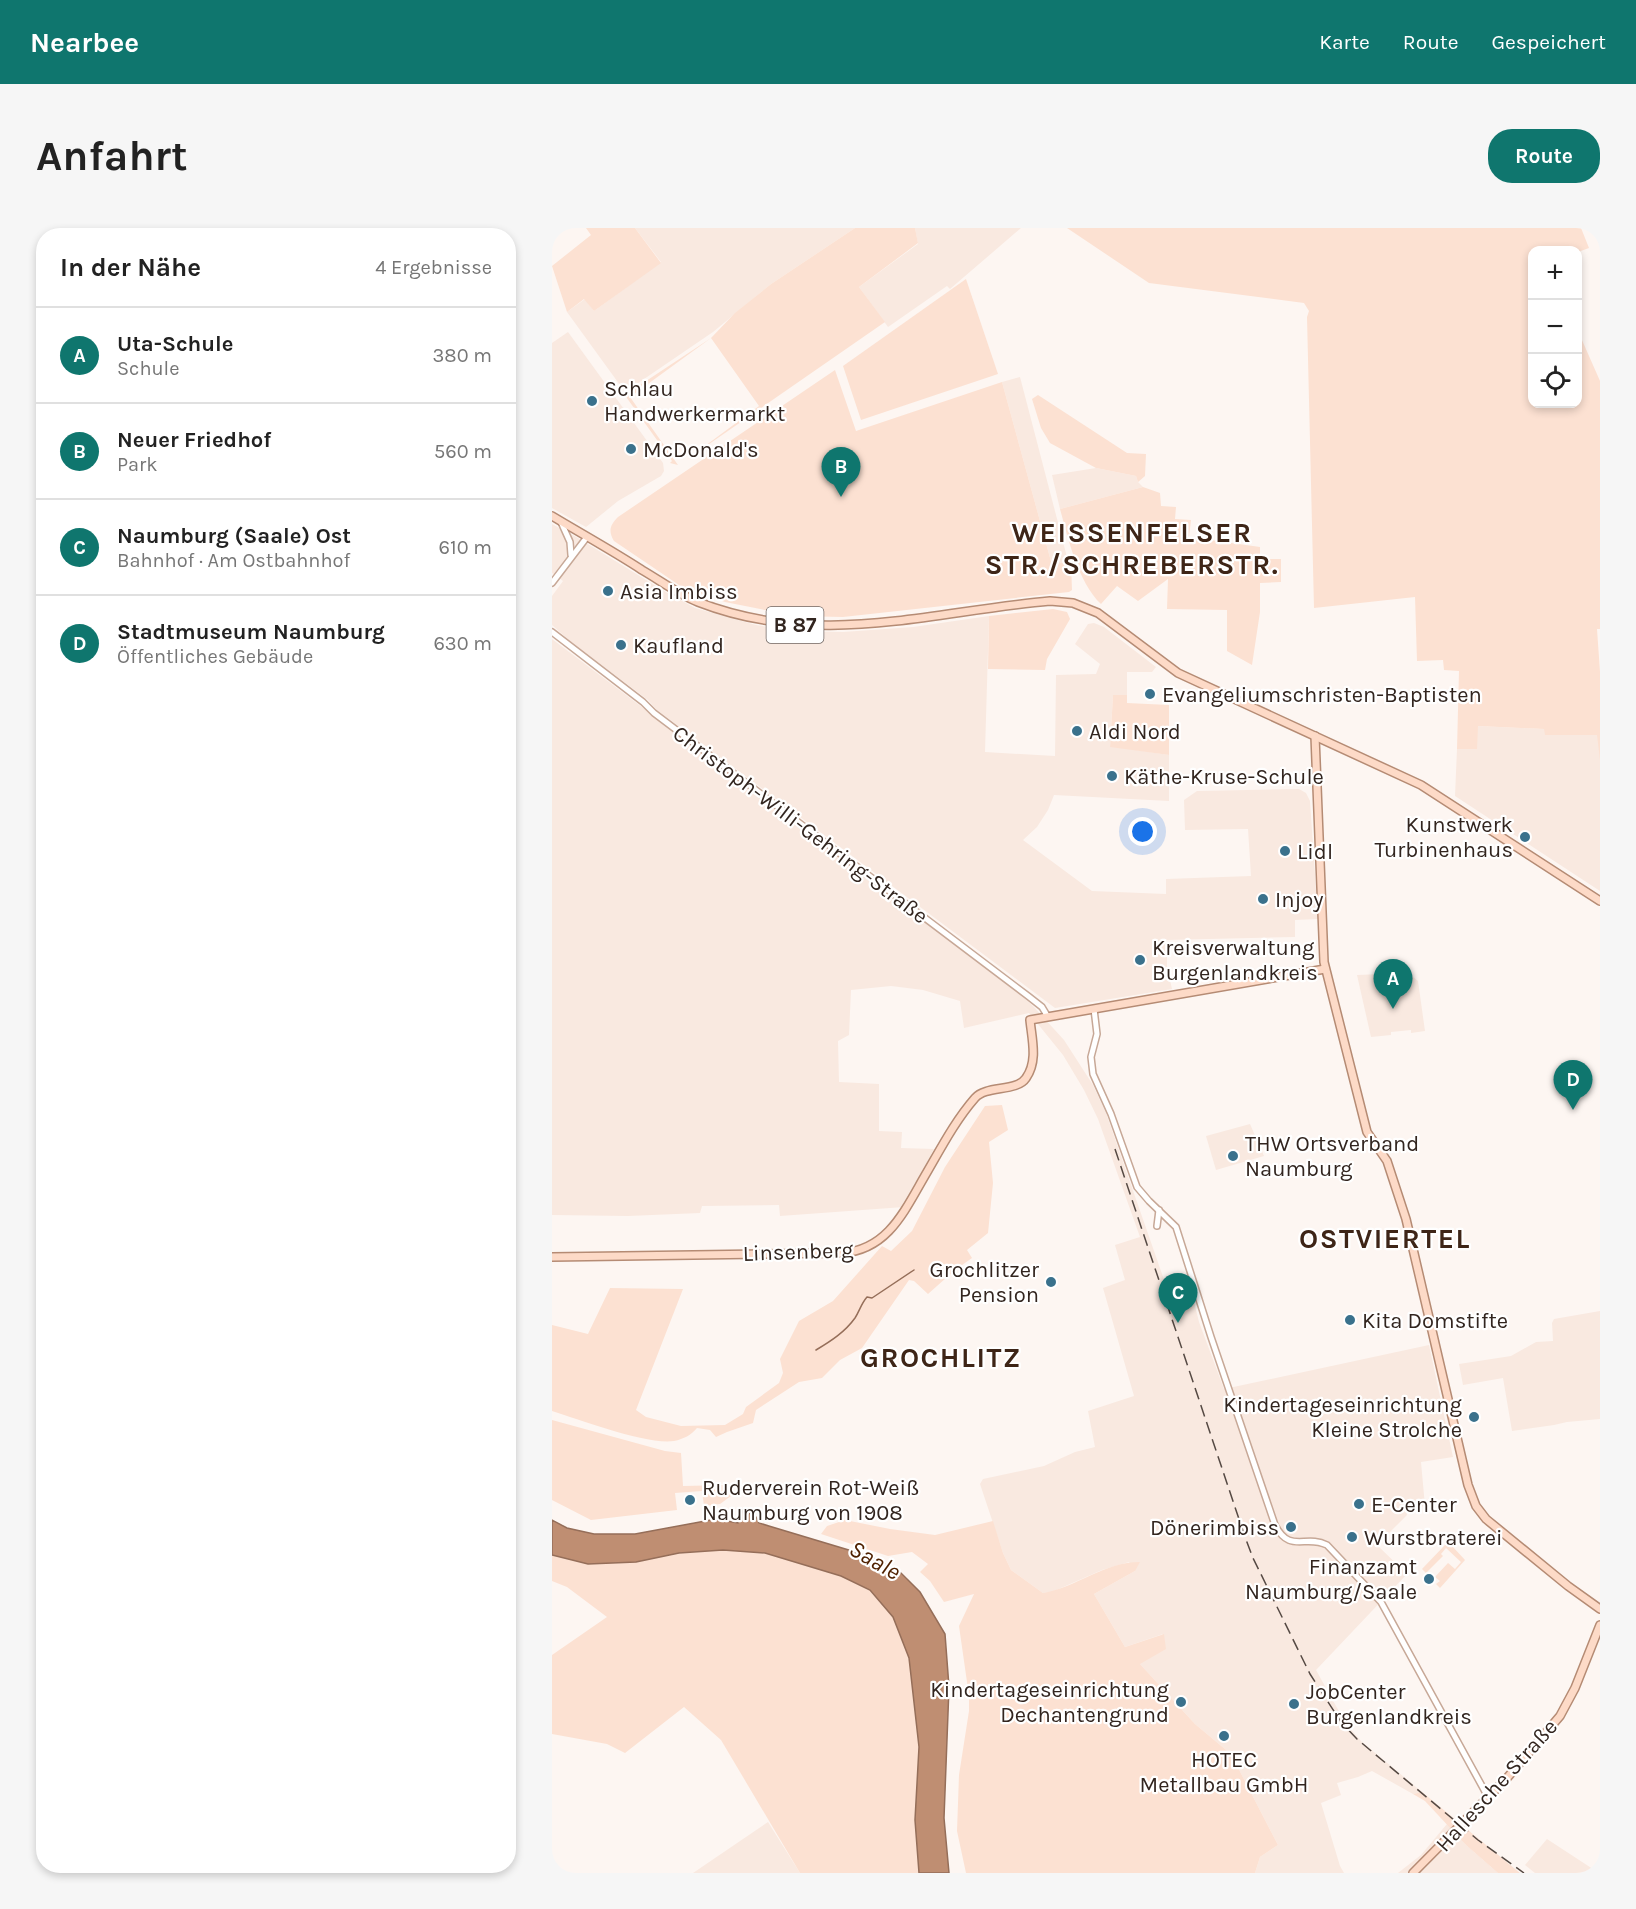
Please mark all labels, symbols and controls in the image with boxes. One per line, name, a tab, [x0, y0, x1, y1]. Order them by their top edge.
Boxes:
text: Nearbee	[30, 26, 139, 59]
text: Karte	[1319, 30, 1370, 54]
text: Route	[1403, 30, 1459, 54]
text: Gespeichert	[1492, 30, 1606, 54]
button: Route	[1488, 129, 1600, 183]
text: Anfahrt	[36, 131, 188, 181]
map controls	[1528, 246, 1582, 408]
button: +	[1528, 246, 1582, 300]
text: In der Nähe	[60, 252, 201, 283]
text: 4 Ergebnisse	[375, 256, 492, 279]
button: −	[1528, 300, 1582, 354]
text: Uta-Schule	[117, 331, 233, 357]
text: A	[73, 344, 86, 367]
text: 380 m	[433, 344, 492, 367]
button: locate	[1528, 354, 1582, 408]
text: Schule	[117, 357, 179, 380]
place label: Schlau Handwerkermarkt	[604, 376, 785, 427]
marker: Schlau Handwerkermarkt	[585, 394, 599, 408]
text: Neuer Friedhof	[117, 427, 271, 453]
place label: McDonald's	[643, 437, 759, 463]
text: B	[73, 440, 86, 463]
text: 560 m	[434, 440, 492, 463]
marker: McDonald's	[624, 442, 638, 456]
pin: B	[822, 448, 860, 497]
text: Park	[117, 453, 158, 476]
district label: WEISSENFELSER STR./SCHREBERSTR.	[985, 516, 1279, 581]
text: Naumburg (Saale) Ost	[117, 523, 351, 549]
text: C	[73, 536, 86, 559]
text: 610 m	[439, 536, 492, 559]
text: Bahnhof · Am Ostbahnhof	[117, 549, 350, 572]
place label: Asia Imbiss	[620, 579, 738, 605]
marker: Asia Imbiss	[601, 584, 615, 598]
road number: B 87	[766, 607, 824, 643]
text: Stadtmuseum Naumburg	[117, 619, 385, 645]
text: D	[73, 632, 86, 655]
text: 630 m	[433, 632, 492, 655]
place label: Kaufland	[633, 633, 724, 659]
marker: Kaufland	[614, 638, 628, 652]
text: Öffentliches Gebäude	[117, 645, 313, 668]
place label: Evangeliumschristen-Baptisten	[1162, 682, 1482, 708]
marker: Evangeliumschristen-Baptisten	[1143, 687, 1157, 701]
place label: Aldi Nord	[1089, 719, 1181, 745]
street label: Christoph-Willi-Gehring-Straße	[668, 720, 933, 929]
marker: Aldi Nord	[1070, 724, 1084, 738]
place label: Käthe-Kruse-Schule	[1124, 764, 1324, 790]
marker: Käthe-Kruse-Schule	[1105, 769, 1119, 783]
place label: Kunstwerk Turbinenhaus	[1375, 812, 1513, 863]
your location	[1128, 817, 1157, 846]
marker: Kunstwerk Turbinenhaus	[1518, 830, 1532, 844]
place label: Lidl	[1297, 839, 1333, 865]
marker: Lidl	[1278, 844, 1292, 858]
place label: Injoy	[1275, 887, 1324, 913]
marker: Injoy	[1256, 892, 1270, 906]
place label: Kreisverwaltung Burgenlandkreis	[1152, 935, 1318, 986]
marker: Kreisverwaltung Burgenlandkreis	[1133, 953, 1147, 967]
pin: A	[1374, 960, 1412, 1009]
pin: D	[1554, 1060, 1592, 1110]
place label: THW Ortsverband Naumburg	[1245, 1131, 1419, 1182]
marker: THW Ortsverband Naumburg	[1226, 1149, 1240, 1163]
district label: OSTVIERTEL	[1299, 1222, 1471, 1255]
street label: Linsenberg	[742, 1237, 854, 1267]
place label: Grochlitzer Pension	[930, 1257, 1039, 1308]
pin: C	[1158, 1274, 1198, 1323]
marker: Grochlitzer Pension	[1044, 1275, 1058, 1289]
place label: Kita Domstifte	[1362, 1308, 1508, 1334]
marker: Kita Domstifte	[1343, 1313, 1357, 1327]
district label: GROCHLITZ	[860, 1341, 1022, 1374]
place label: Kindertageseinrichtung Kleine Strolche	[1223, 1392, 1463, 1443]
marker: Kindertageseinrichtung Kleine Strolche	[1467, 1410, 1481, 1424]
place label: Ruderverein Rot-Weiß Naumburg von 1908	[702, 1475, 919, 1526]
place label: E-Center	[1371, 1492, 1457, 1518]
marker: Ruderverein Rot-Weiß Naumburg von 1908	[683, 1493, 697, 1507]
marker: E-Center	[1352, 1497, 1366, 1511]
place label: Dönerimbiss	[1150, 1515, 1279, 1541]
marker: Dönerimbiss	[1284, 1520, 1298, 1534]
place label: Wurstbraterei	[1364, 1525, 1503, 1551]
marker: Wurstbraterei	[1345, 1530, 1359, 1544]
water label: Saale	[844, 1534, 906, 1586]
place label: Finanzamt Naumburg/Saale	[1245, 1554, 1417, 1605]
marker: Finanzamt Naumburg/Saale	[1422, 1572, 1436, 1586]
place label: Kindertageseinrichtung Dechantengrund	[930, 1677, 1170, 1728]
place label: JobCenter Burgenlandkreis	[1306, 1679, 1472, 1730]
marker: Kindertageseinrichtung Dechantengrund	[1174, 1695, 1188, 1709]
marker: JobCenter Burgenlandkreis	[1287, 1697, 1301, 1711]
street label: Hallesche Straße	[1430, 1714, 1563, 1857]
marker: HOTEC Metallbau GmbH	[1217, 1729, 1231, 1743]
place label: HOTEC Metallbau GmbH	[1140, 1747, 1308, 1798]

